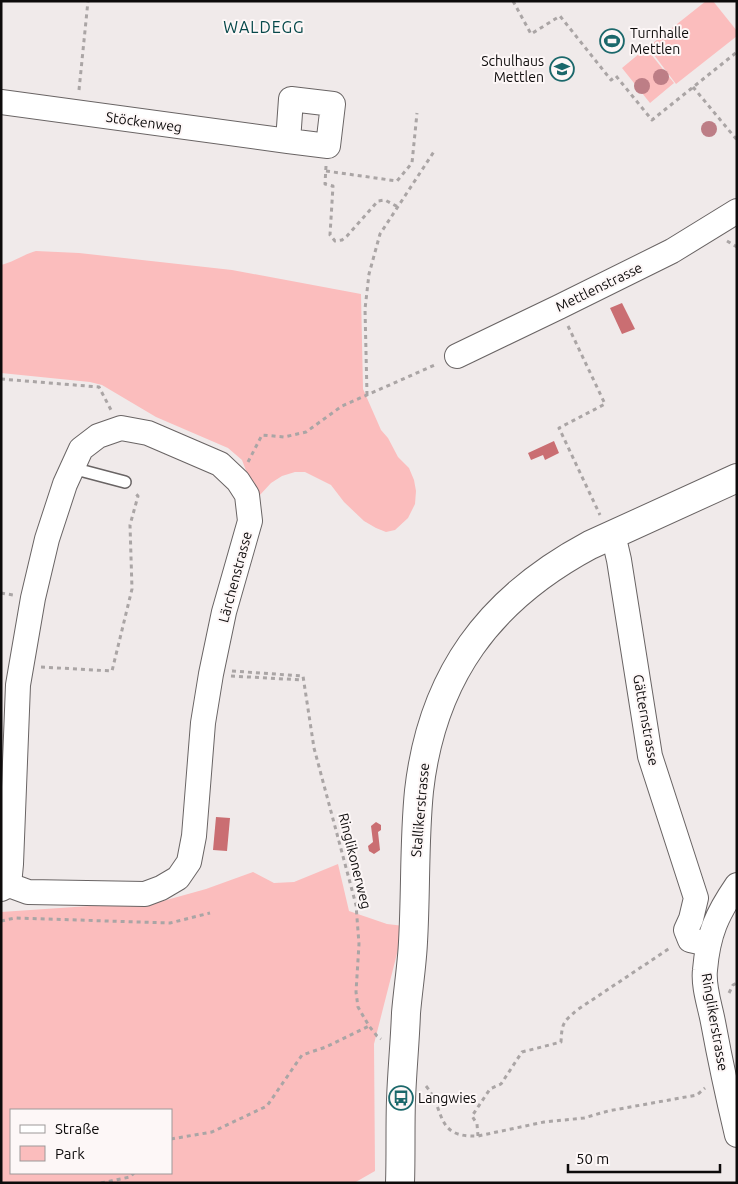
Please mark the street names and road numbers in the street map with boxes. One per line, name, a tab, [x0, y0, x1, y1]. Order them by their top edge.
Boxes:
street label: Stöckenweg	[105, 109, 183, 135]
street label: Mettlenstrasse	[553, 259, 645, 315]
street label: Lärchenstrasse	[215, 530, 255, 624]
street label: Gätternstrasse	[630, 673, 662, 767]
street label: Stallikerstrasse	[408, 762, 432, 858]
street label: Ringlikonerweg	[335, 811, 375, 911]
street label: Ringlikerstrasse	[699, 972, 731, 1072]

